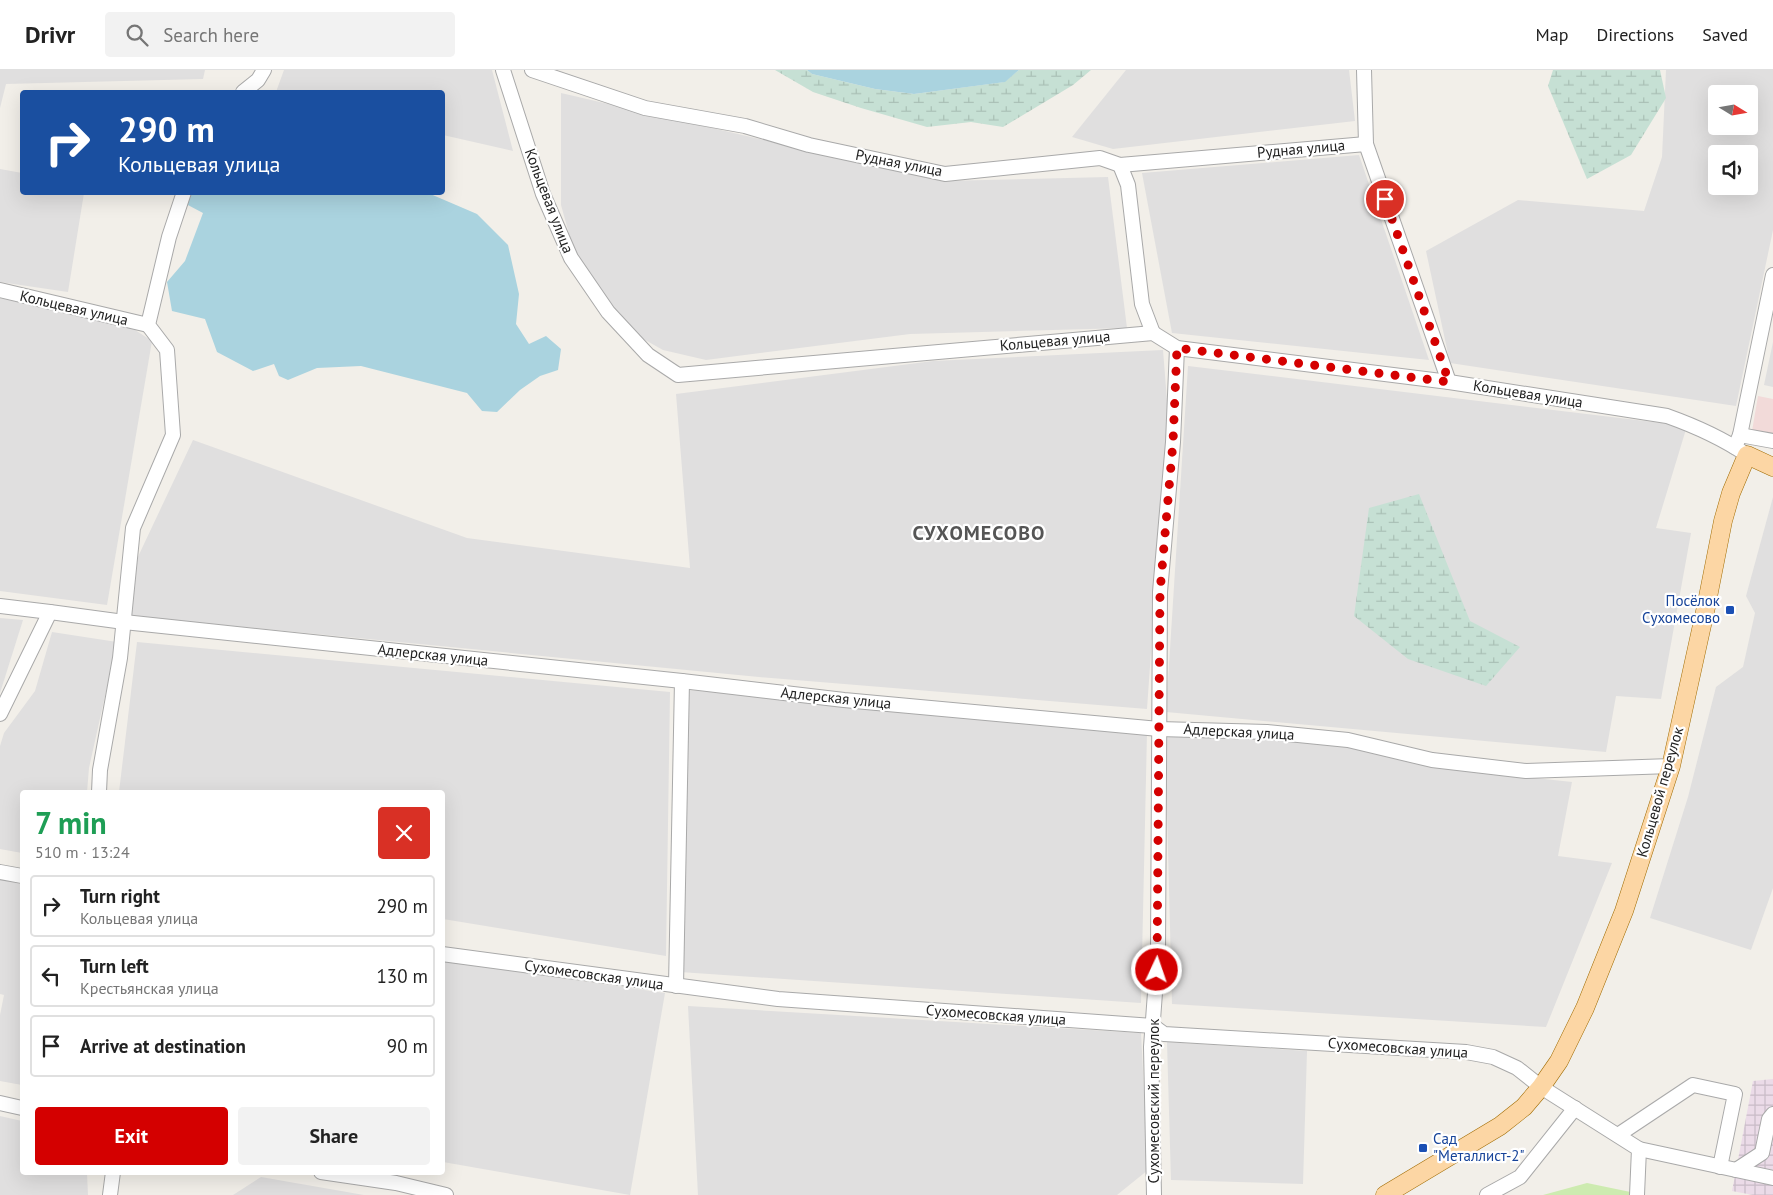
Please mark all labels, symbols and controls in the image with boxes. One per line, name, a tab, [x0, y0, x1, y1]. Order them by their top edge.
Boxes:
search box	[105, 12, 455, 57]
text: Drivr	[25, 19, 75, 50]
icon: search	[123, 21, 151, 49]
text: Search here	[163, 23, 259, 47]
text: Map	[1536, 23, 1568, 46]
text: Directions	[1596, 23, 1674, 46]
text: Saved	[1702, 23, 1748, 46]
north arrow	[1708, 85, 1758, 135]
map controls	[1708, 85, 1758, 195]
text: 290 m	[118, 106, 215, 152]
icon: right	[35, 110, 100, 175]
street label: Рудная улица	[1256, 135, 1346, 162]
street label: Рудная улица	[854, 145, 944, 180]
button: sound	[1708, 145, 1758, 195]
street label: Кольцевая улица	[521, 146, 578, 256]
text: Кольцевая улица	[118, 150, 280, 178]
pin	[1364, 178, 1406, 220]
icon: arrive	[1371, 185, 1399, 213]
street label: Кольцевая улица	[18, 286, 130, 329]
street label: Кольцевая улица	[999, 326, 1111, 355]
street label: Кольцевая улица	[1472, 375, 1584, 412]
district label: СУХОМЕСОВО	[913, 520, 1045, 546]
place label: Посёлок Сухомесово	[1642, 591, 1721, 627]
marker: Посёлок Сухомесово	[1724, 604, 1736, 616]
street label: Адлерская улица	[377, 639, 489, 670]
street label: Адлерская улица	[780, 682, 892, 713]
street label: Адлерская улица	[1183, 719, 1295, 744]
street label: Кольцевой переулок	[1632, 724, 1687, 859]
text: 7 min	[35, 803, 107, 842]
button: close	[378, 807, 430, 859]
text: 510 m · 13:24	[35, 842, 130, 862]
text: Turn right	[80, 884, 160, 908]
icon: right	[37, 892, 65, 920]
text: 290 m	[376, 894, 428, 918]
text: Кольцевая улица	[80, 908, 198, 928]
position arrow	[1130, 943, 1182, 995]
text: Turn left	[80, 954, 149, 978]
street label: Сухомесовская улица	[523, 955, 665, 994]
icon: left	[37, 962, 65, 990]
text: 130 m	[376, 964, 428, 988]
text: Крестьянская улица	[80, 978, 219, 998]
street label: Сухомесовская улица	[925, 1000, 1067, 1029]
street label: Сухомесовский переулок	[1144, 1018, 1163, 1183]
icon: arrive	[37, 1032, 65, 1060]
street label: Сухомесовская улица	[1327, 1033, 1469, 1062]
text: Arrive at destination	[80, 1034, 246, 1058]
text: 90 m	[387, 1034, 428, 1058]
button: Exit	[35, 1107, 228, 1165]
button: Share	[238, 1107, 430, 1165]
place label: Сад "Металлист-2"	[1433, 1129, 1525, 1165]
marker: Сад "Металлист-2"	[1417, 1142, 1429, 1154]

